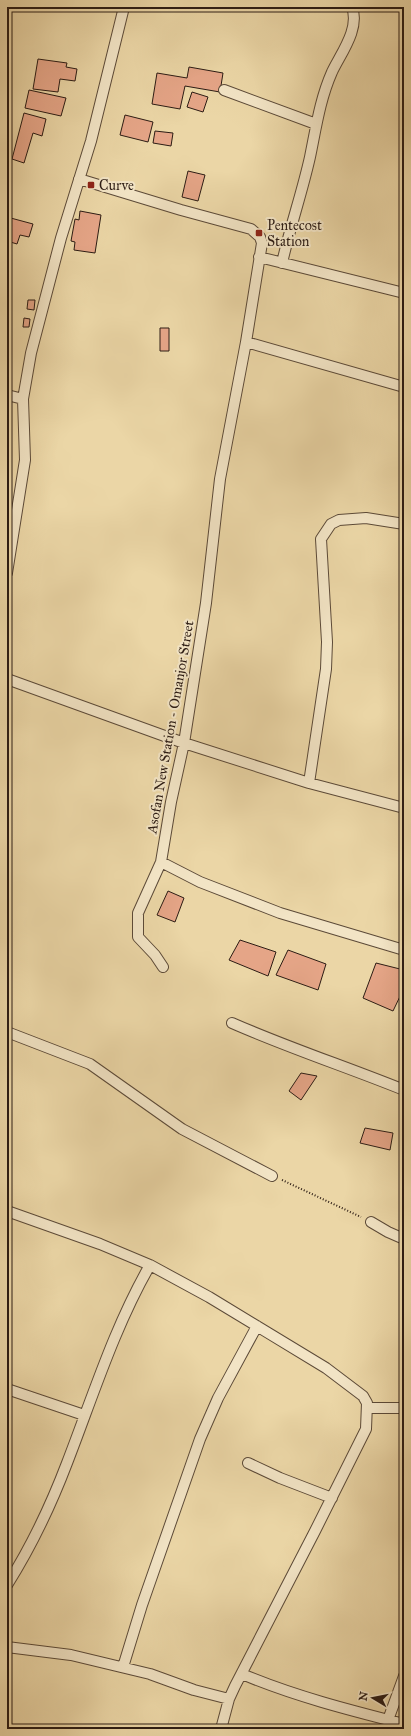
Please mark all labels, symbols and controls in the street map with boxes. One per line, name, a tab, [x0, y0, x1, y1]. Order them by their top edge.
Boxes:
place label: Curve	[99, 177, 134, 194]
marker: Curve	[86, 180, 96, 190]
place label: Pentecost Station	[267, 217, 322, 250]
marker: Pentecost Station	[254, 228, 264, 238]
street label: Asofan New Station - Omanjor Street	[143, 619, 198, 836]
north arrow	[353, 1678, 393, 1718]
text: N	[356, 1690, 371, 1702]

